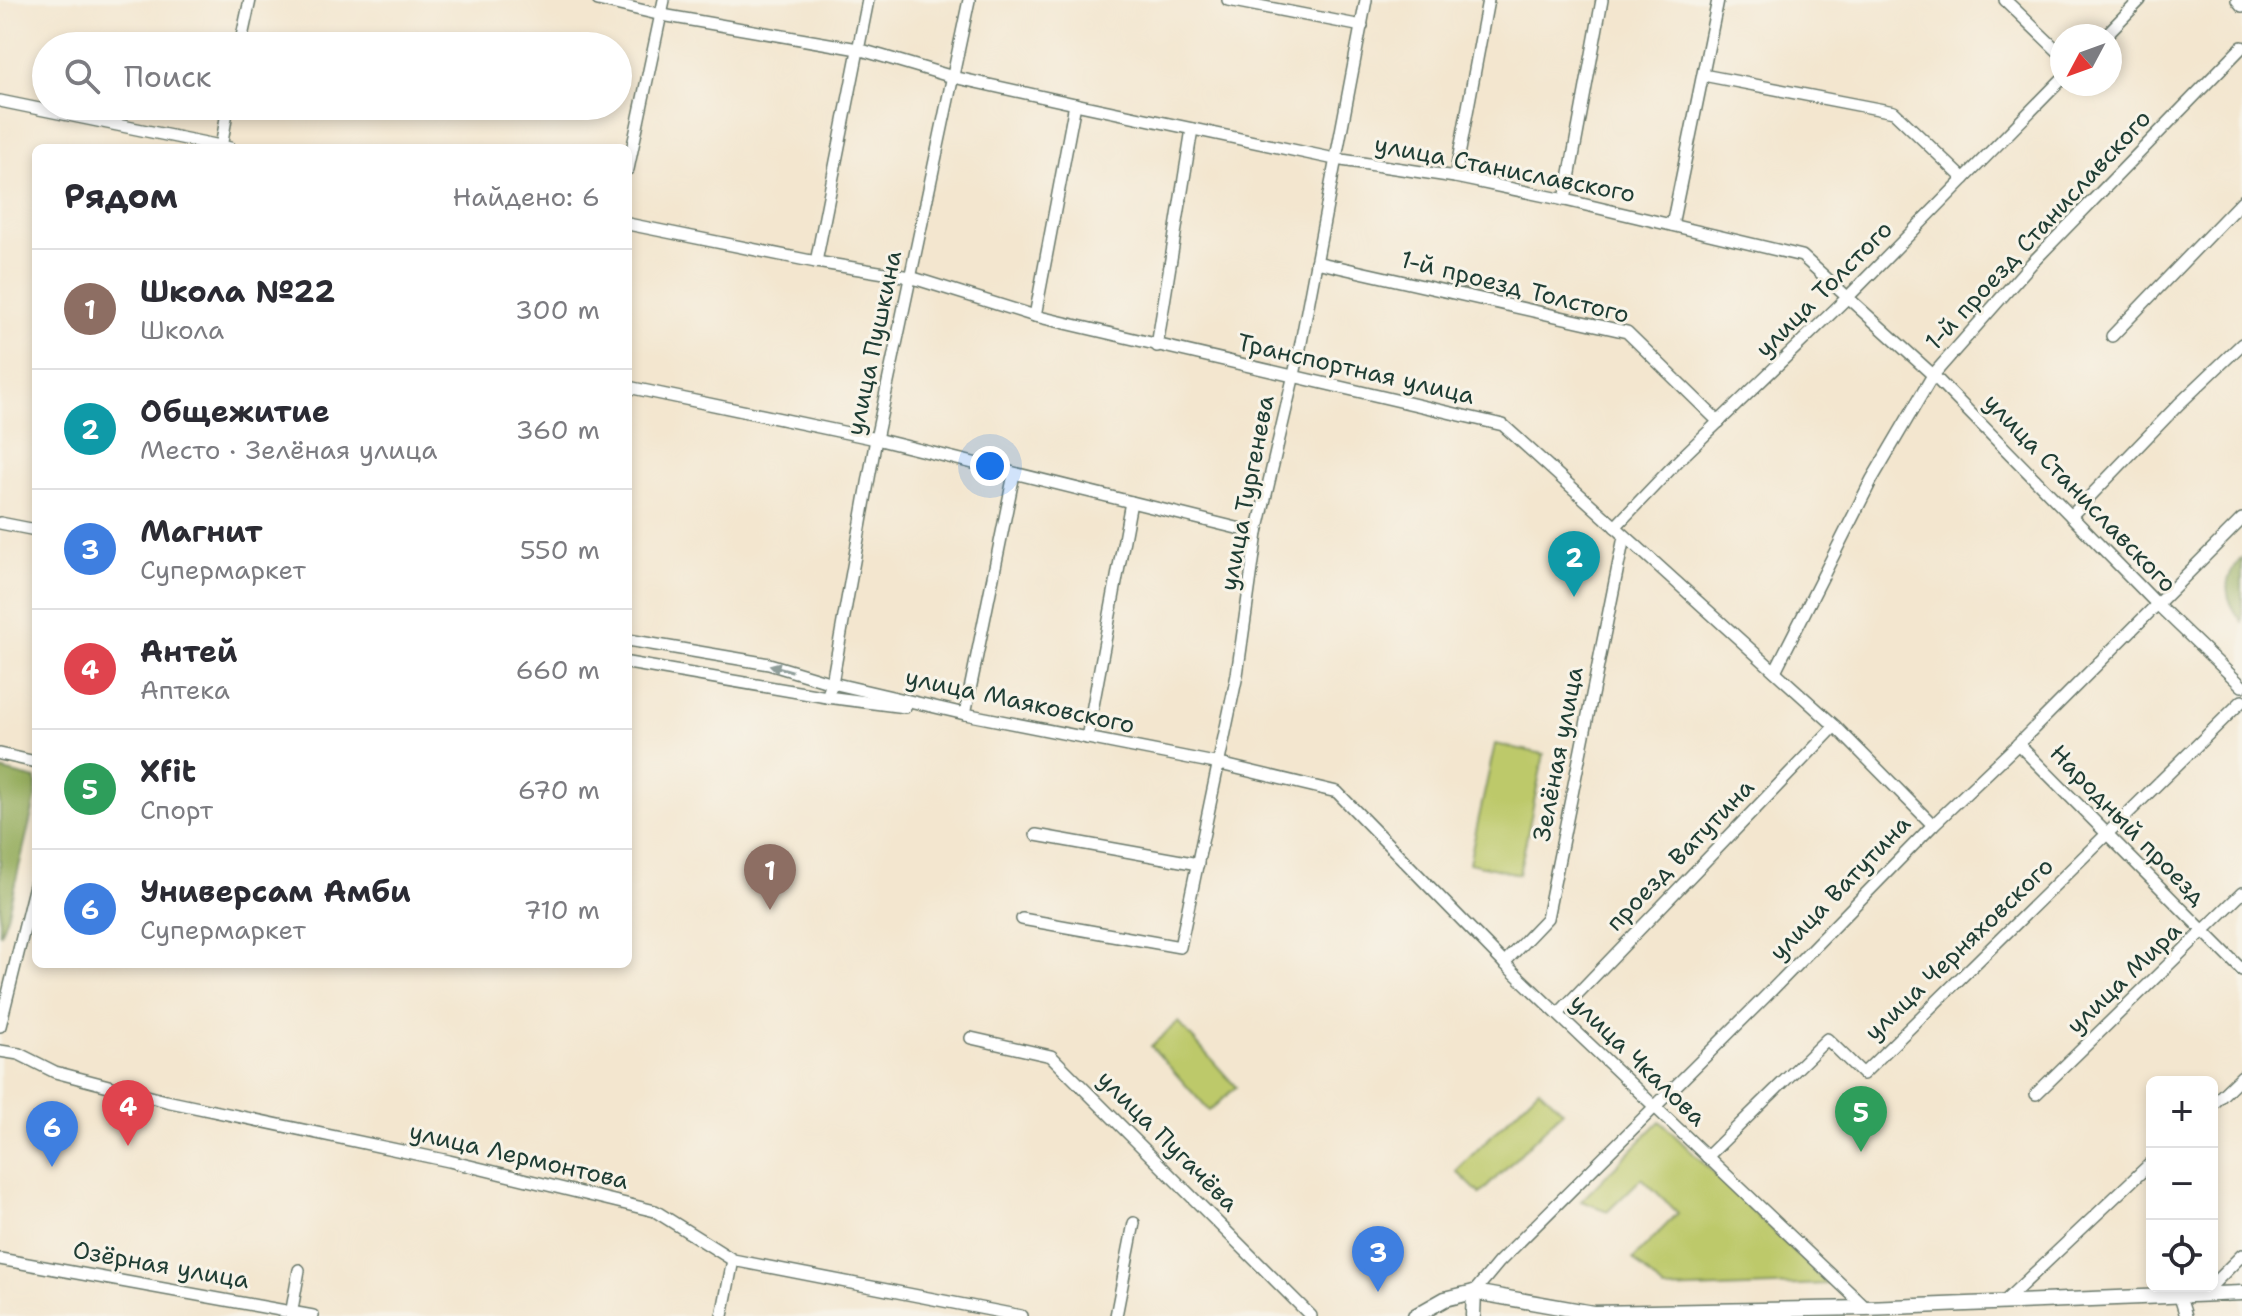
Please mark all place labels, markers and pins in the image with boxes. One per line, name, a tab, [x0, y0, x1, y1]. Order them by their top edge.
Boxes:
pin: 2	[1548, 531, 1600, 597]
pin: 1	[744, 844, 796, 910]
pin: 4	[102, 1080, 154, 1146]
pin: 5	[1835, 1086, 1887, 1152]
pin: 6	[26, 1101, 78, 1167]
pin: 3	[1352, 1226, 1404, 1292]

